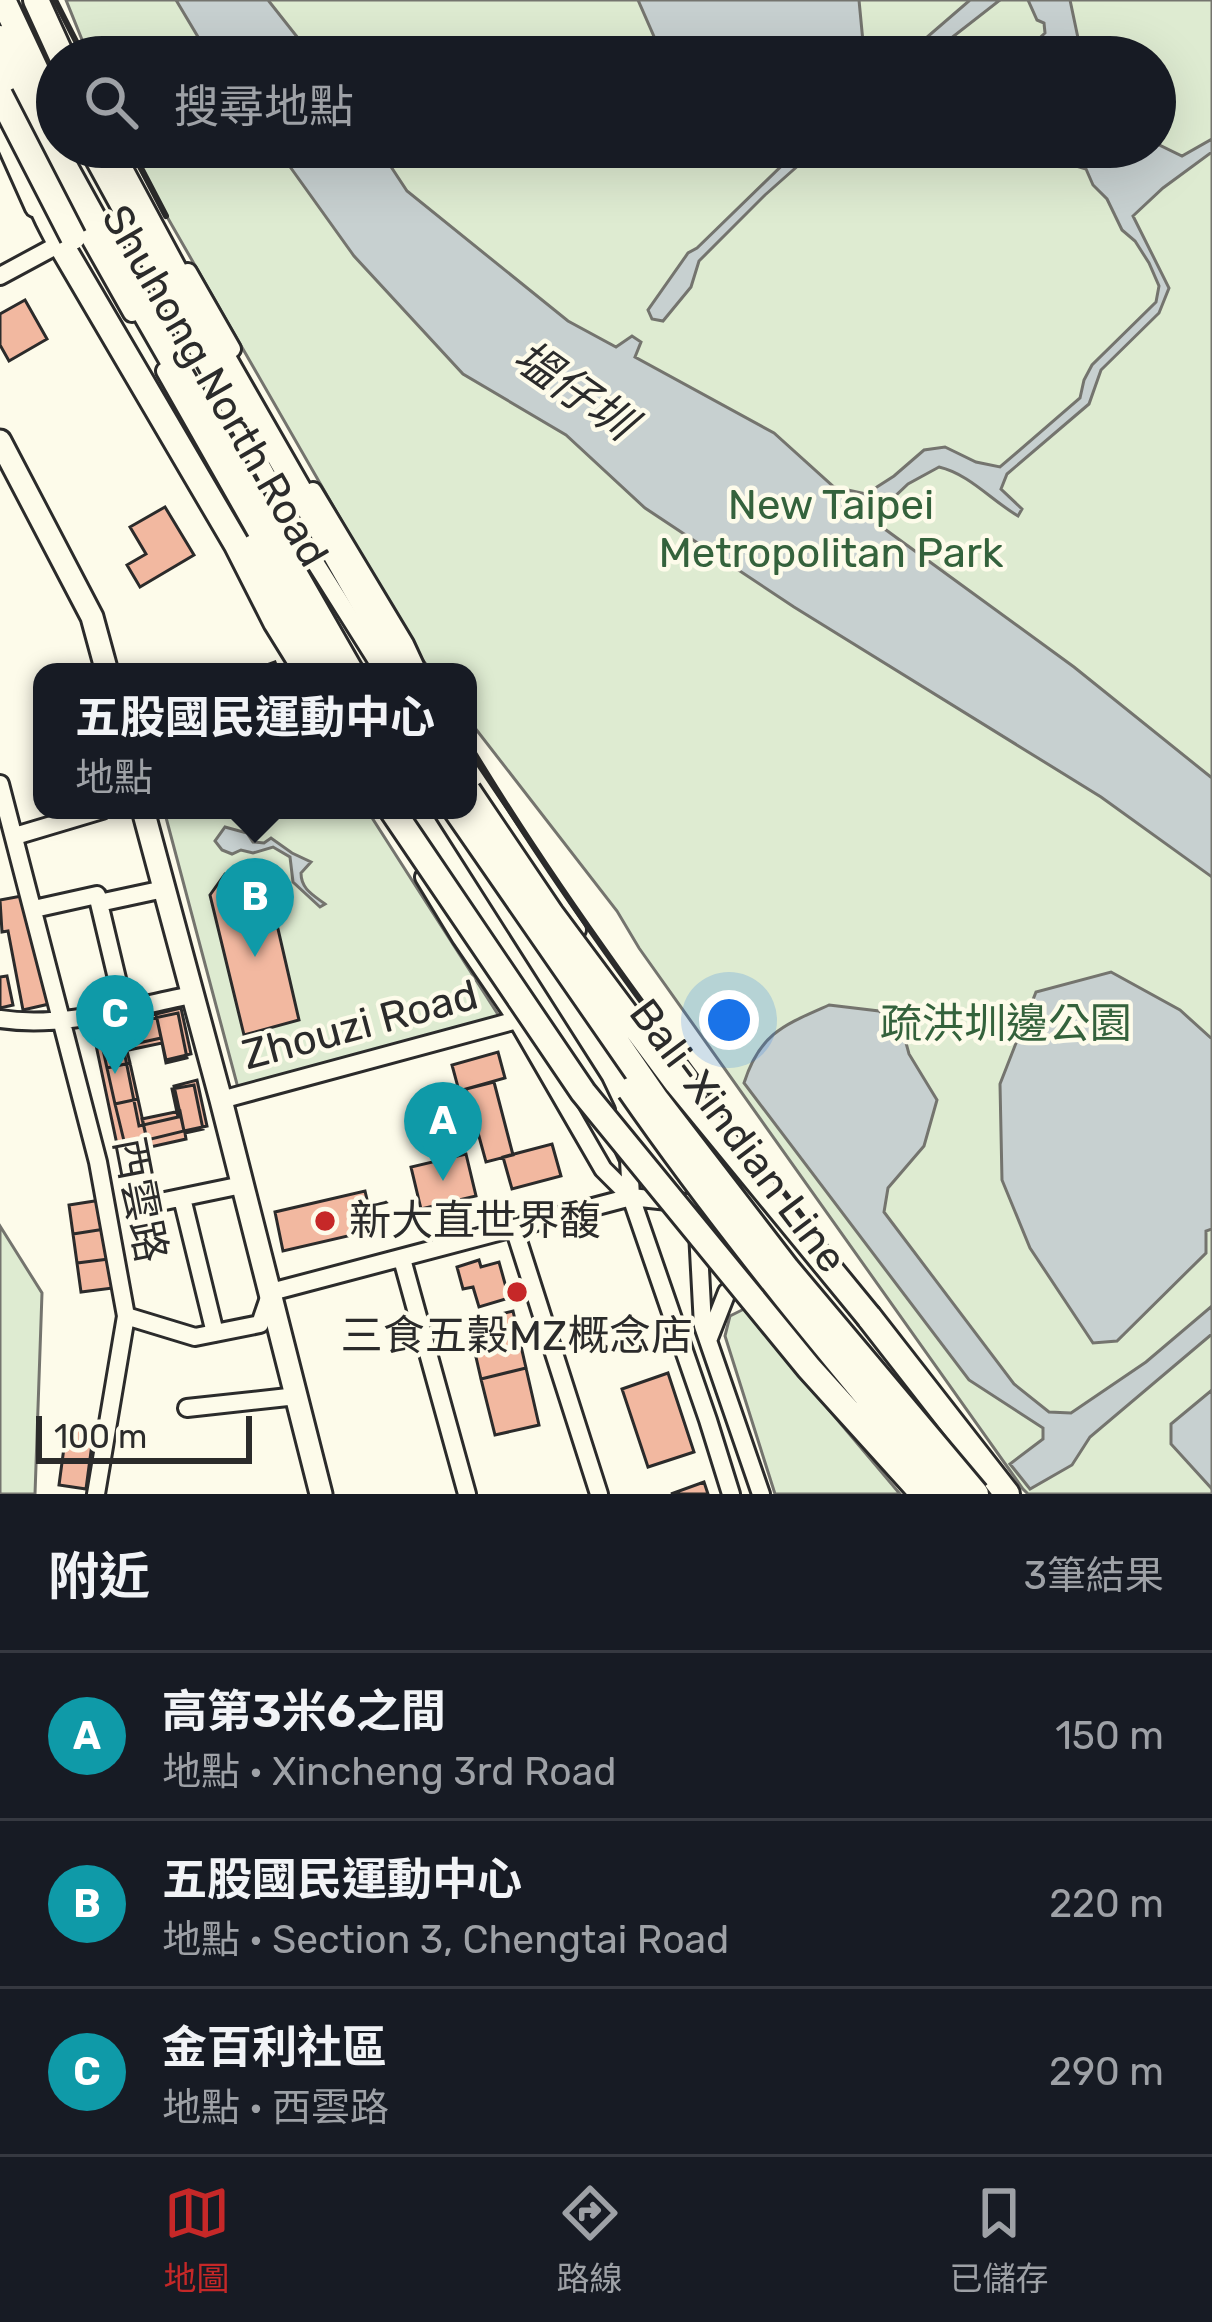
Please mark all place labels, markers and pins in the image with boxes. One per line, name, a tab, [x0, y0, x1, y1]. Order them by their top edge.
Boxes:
pin: B	[216, 858, 294, 957]
pin: C	[76, 975, 154, 1074]
pin: A	[404, 1082, 482, 1181]
place label: 新大直世界馥	[349, 1196, 601, 1246]
marker: 新大直世界馥	[312, 1208, 338, 1234]
marker: 三食五穀MZ概念店	[504, 1279, 530, 1305]
place label: 三食五穀MZ概念店	[341, 1311, 693, 1361]

